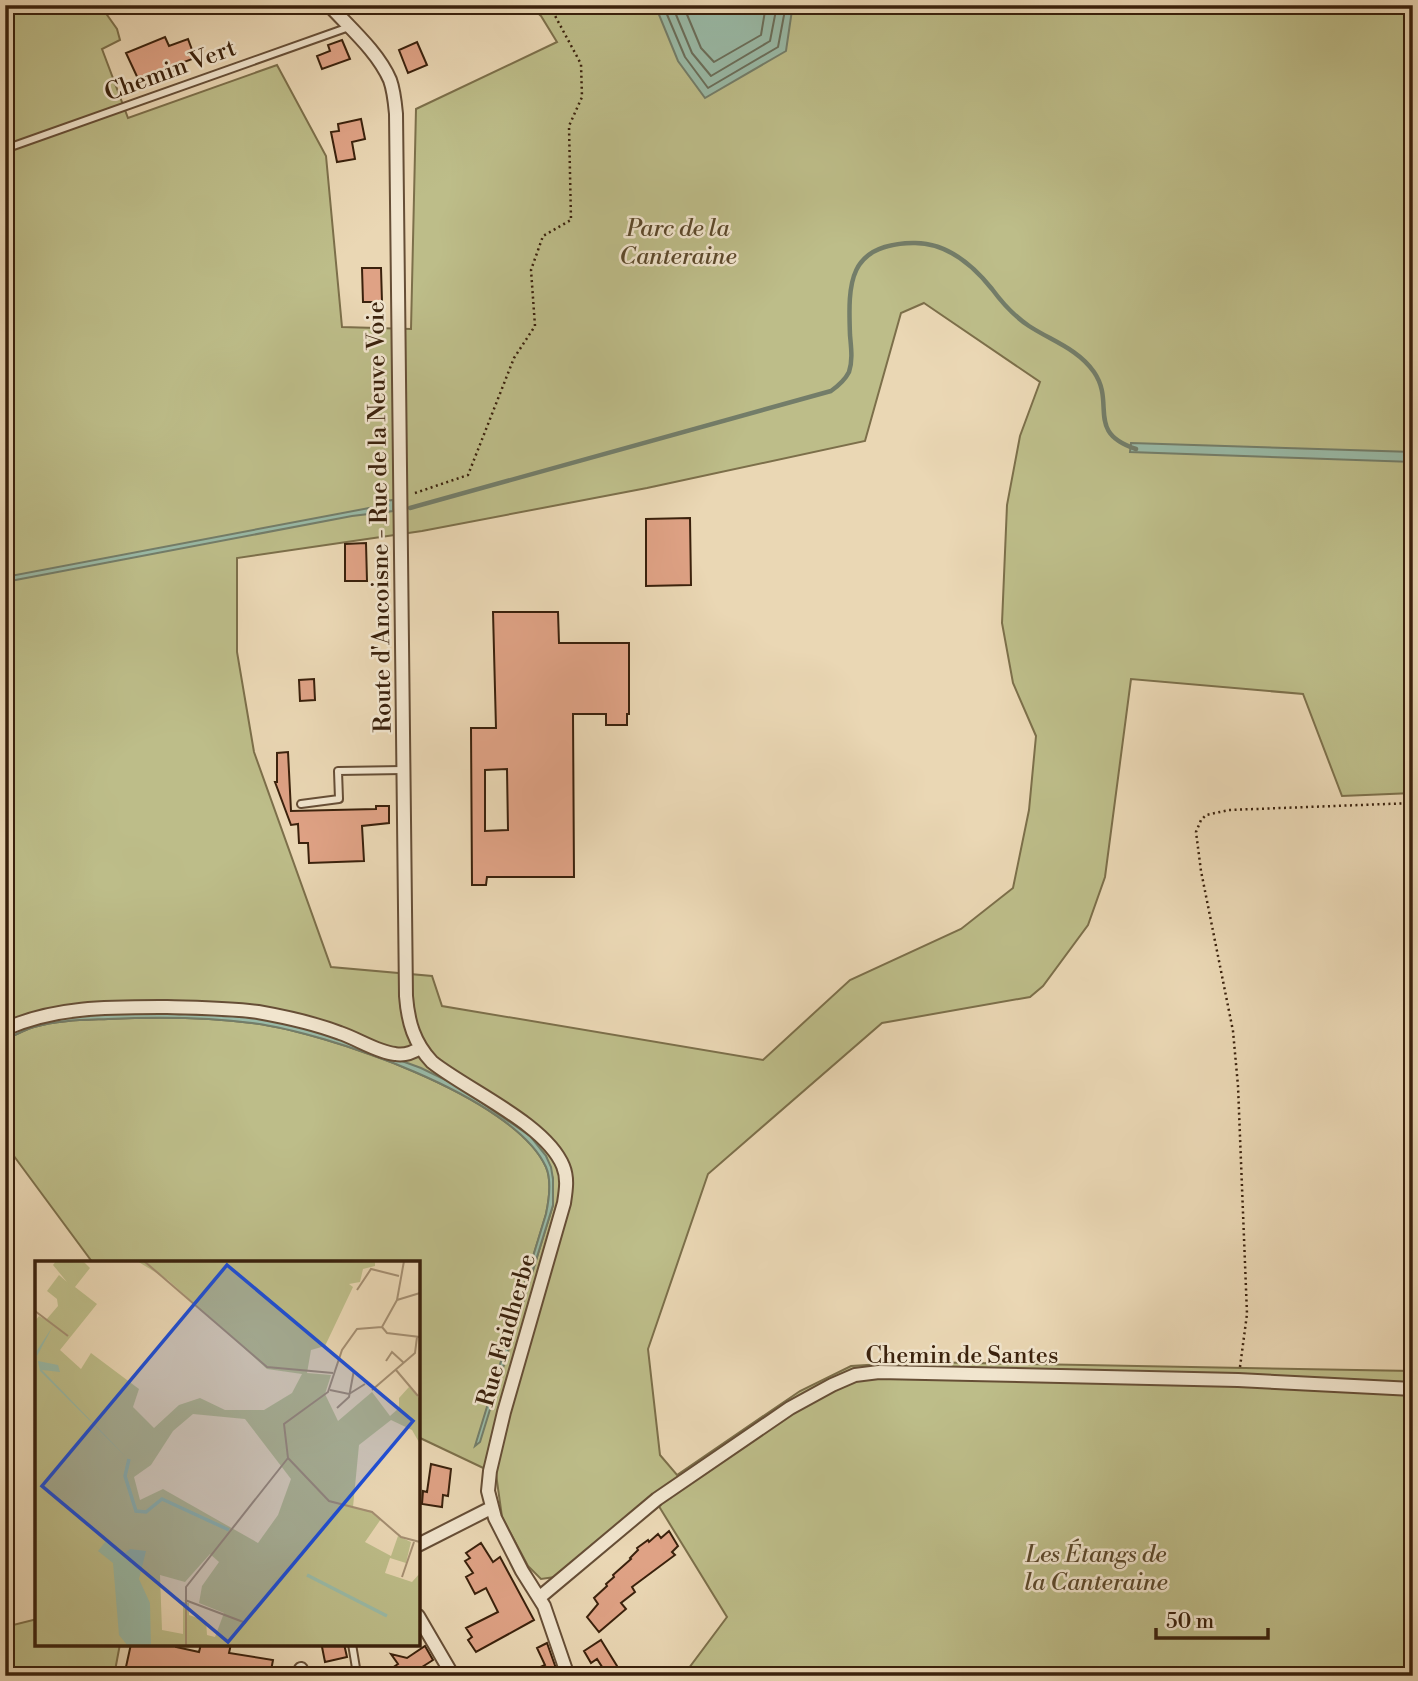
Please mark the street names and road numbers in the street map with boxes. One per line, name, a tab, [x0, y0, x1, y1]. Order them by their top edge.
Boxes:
street label: Chemin Vert	[100, 33, 241, 109]
street label: Route d'Ancoisne - Rue de la Neuve Voie	[361, 301, 399, 733]
street label: Rue Faidherbe	[471, 1250, 543, 1410]
street label: Chemin de Santes	[866, 1341, 1058, 1371]

